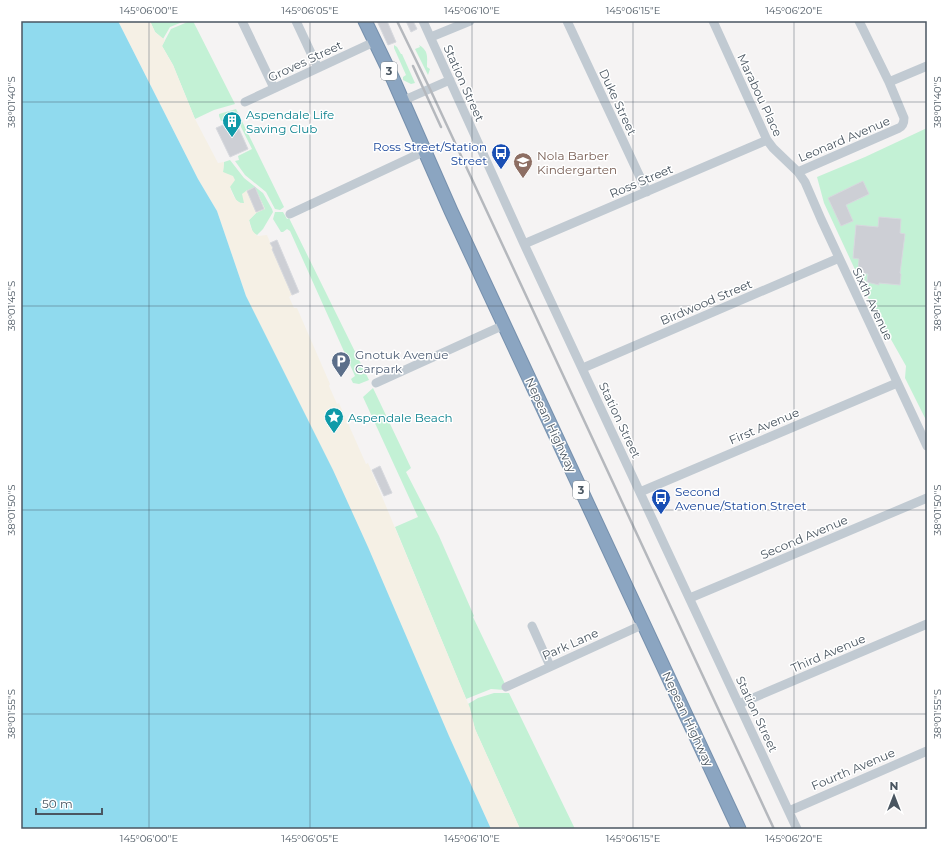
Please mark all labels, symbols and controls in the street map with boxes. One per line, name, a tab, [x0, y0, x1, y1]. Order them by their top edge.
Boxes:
text: 145°06'00"E	[120, 4, 179, 17]
text: 145°06'05"E	[281, 4, 339, 17]
text: 145°06'10"E	[444, 4, 500, 17]
text: 145°06'15"E	[606, 4, 661, 17]
text: 145°06'20"E	[765, 4, 823, 17]
street label: Groves Street	[266, 37, 345, 85]
street label: Station Street	[440, 42, 488, 124]
street label: Marabou Place	[734, 51, 786, 139]
road number: 3	[381, 62, 397, 80]
street label: Duke Street	[596, 66, 640, 138]
text: 38°01'40"S	[5, 76, 18, 128]
text: 38°01'40"S	[931, 76, 944, 128]
place label: Aspendale Life Saving Club	[246, 107, 334, 136]
building icon: Aspendale Life Saving Club	[221, 110, 243, 138]
street label: Leonard Avenue	[796, 113, 892, 165]
place label: Ross Street/Station Street	[373, 139, 487, 168]
bus stop icon: Ross Street/Station Street	[490, 142, 512, 170]
place label: Nola Barber Kindergarten	[537, 148, 617, 177]
school or university icon: Nola Barber Kindergarten	[512, 151, 534, 179]
street label: Ross Street	[607, 161, 675, 201]
street label: Sixth Avenue	[850, 265, 896, 343]
street label: Birdwood Street	[658, 276, 754, 328]
text: 38°01'45"S	[5, 281, 18, 331]
text: 38°01'45"S	[931, 281, 944, 331]
place label: Gnotuk Avenue Carpark	[355, 347, 448, 376]
parking icon: Gnotuk Avenue Carpark	[330, 350, 352, 378]
street label: Nepean Highway	[522, 375, 580, 475]
street label: Station Street	[596, 380, 644, 461]
street label: First Avenue	[727, 404, 801, 448]
place icon: Aspendale Beach	[323, 406, 345, 434]
place label: Aspendale Beach	[348, 410, 453, 425]
road number: 3	[573, 481, 589, 499]
place label: Second Avenue/Station Street	[675, 484, 806, 513]
text: 38°01'50"S	[5, 485, 18, 535]
text: 38°01'50"S	[931, 485, 944, 535]
bus stop icon: Second Avenue/Station Street	[650, 487, 672, 515]
street label: Second Avenue	[758, 512, 850, 562]
street label: Park Lane	[540, 625, 600, 663]
street label: Third Avenue	[788, 631, 868, 675]
street label: Nepean Highway	[659, 669, 717, 769]
street label: Station Street	[733, 674, 781, 755]
text: 38°01'55"S	[5, 689, 18, 739]
text: 38°01'55"S	[931, 689, 944, 739]
street label: Fourth Avenue	[809, 745, 897, 793]
north arrow	[874, 776, 914, 816]
text: N	[890, 779, 898, 793]
scale bar	[36, 790, 102, 816]
text: 50 m	[42, 796, 73, 811]
text: 145°06'00"E	[120, 832, 179, 845]
text: 145°06'05"E	[281, 832, 339, 845]
text: 145°06'10"E	[444, 832, 500, 845]
text: 145°06'15"E	[606, 832, 661, 845]
text: 145°06'20"E	[765, 832, 823, 845]

